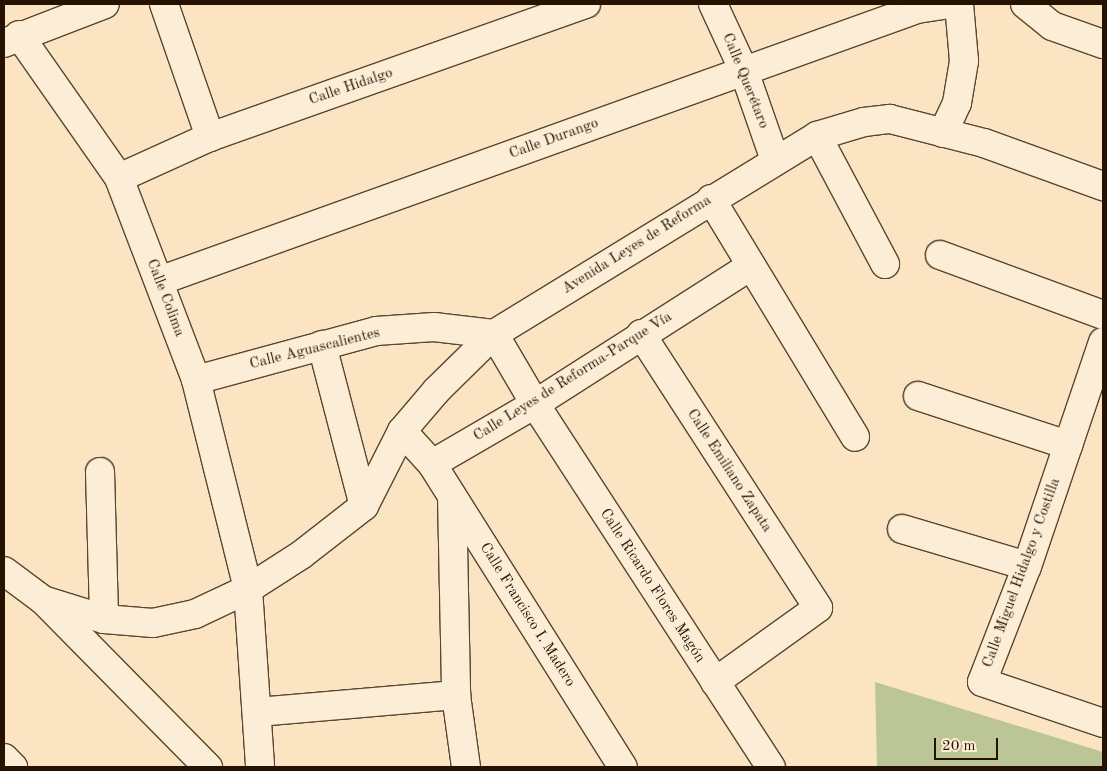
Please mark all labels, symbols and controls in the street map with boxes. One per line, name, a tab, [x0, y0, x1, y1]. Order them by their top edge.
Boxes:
street label: Calle Querétaro	[718, 31, 772, 131]
street label: Calle Hidalgo	[307, 64, 395, 110]
street label: Calle Durango	[507, 115, 601, 163]
street label: Avenida Leyes de Reforma	[559, 192, 715, 298]
street label: Calle Colima	[142, 257, 188, 339]
street label: Calle Leyes de Reforma-Parque Vía	[470, 308, 676, 446]
street label: Calle Aguascalientes	[248, 324, 382, 374]
street label: Calle Emiliano Zapata	[682, 406, 776, 536]
street label: Calle Miguel Hidalgo y Costilla	[979, 476, 1065, 670]
street label: Calle Ricardo Flores Magón	[595, 506, 709, 666]
street label: Calle Francisco I. Madero	[475, 540, 579, 690]
scale bar	[937, 728, 1001, 760]
text: 20 m	[942, 739, 976, 754]

